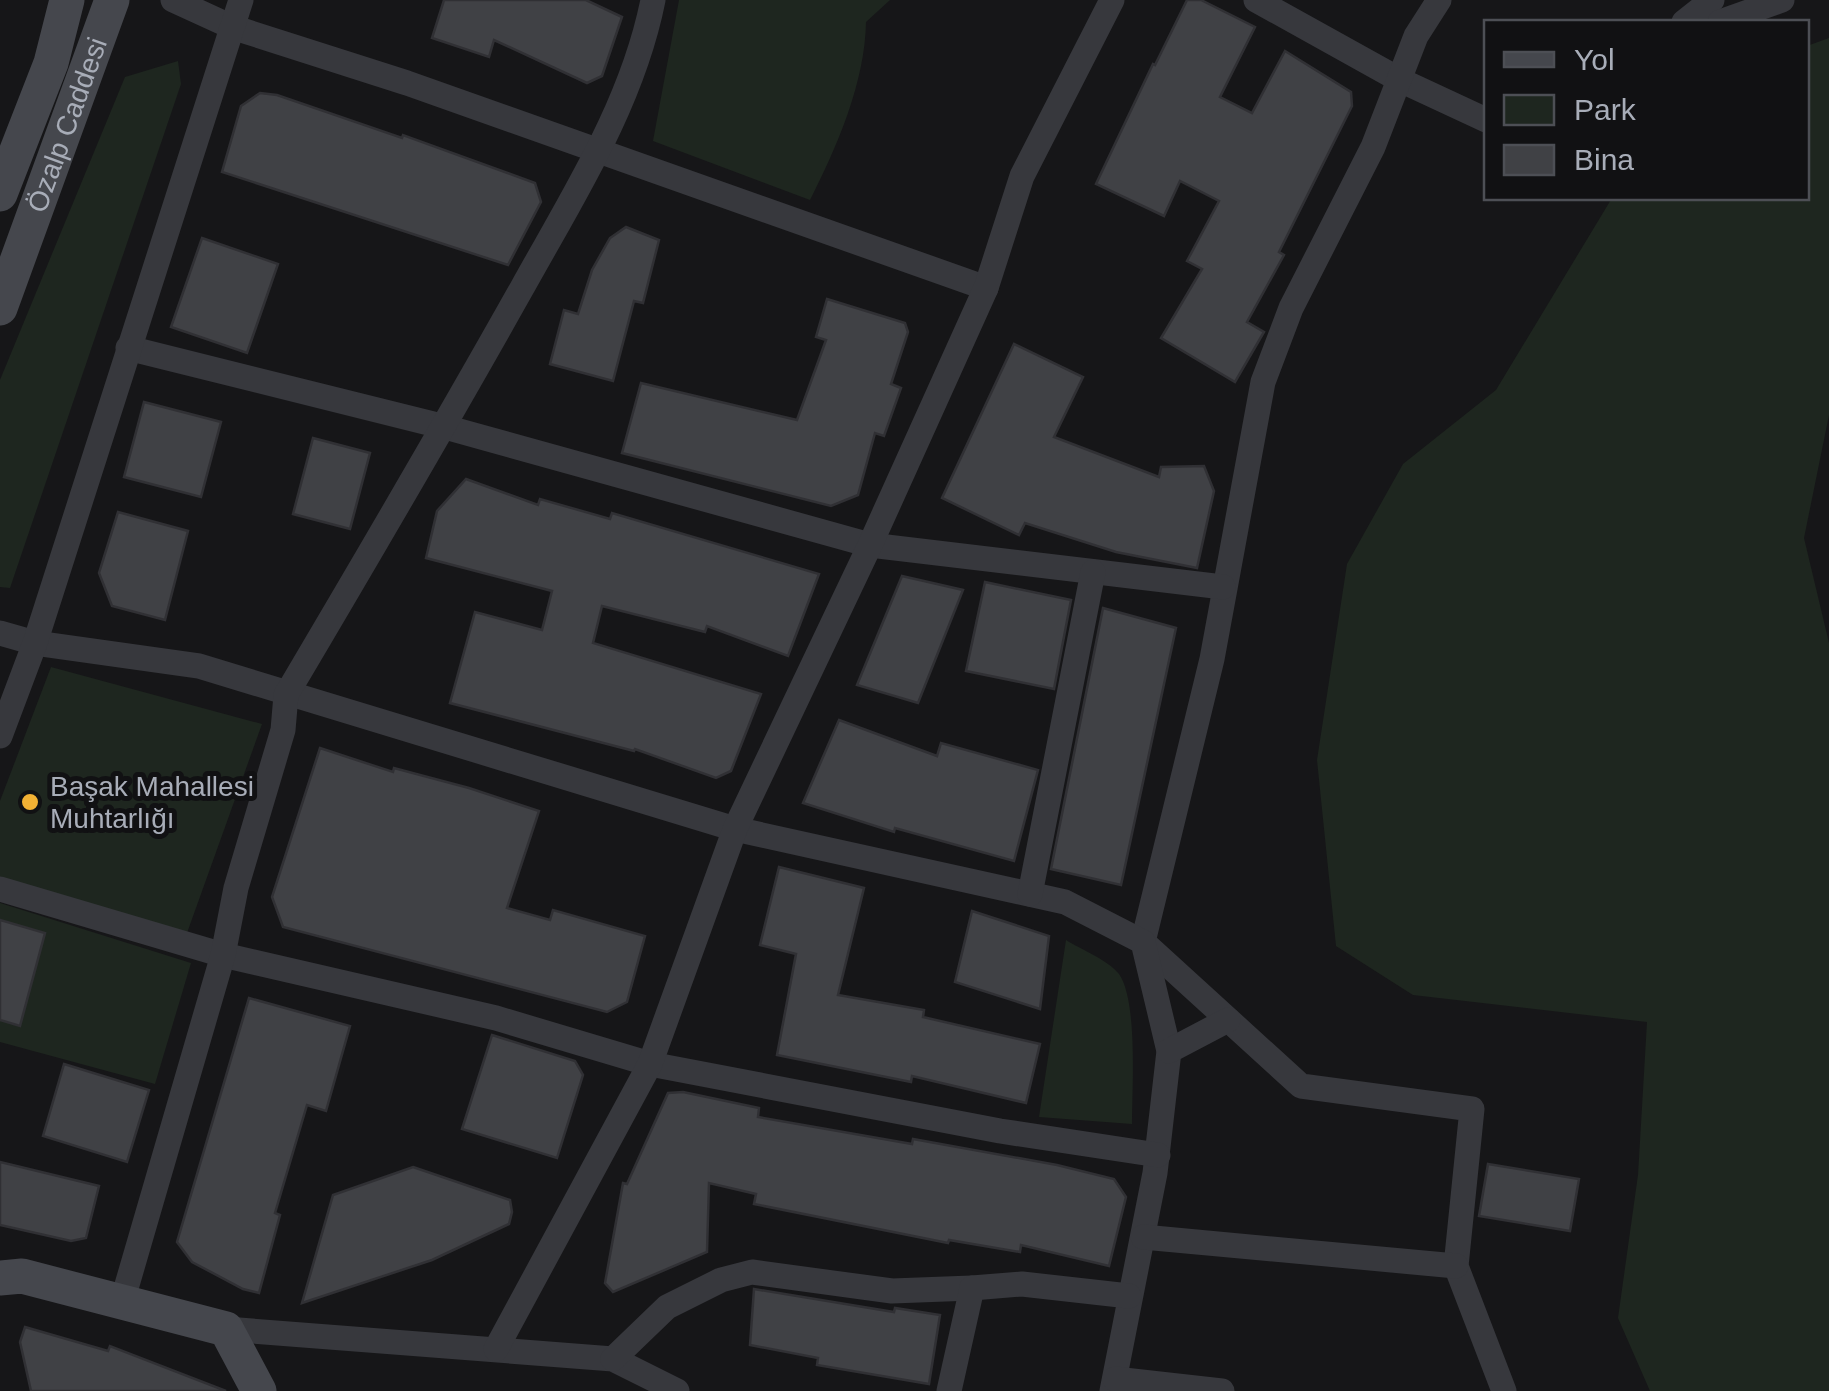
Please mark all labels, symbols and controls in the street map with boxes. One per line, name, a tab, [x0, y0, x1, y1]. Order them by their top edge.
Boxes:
legend	[1484, 20, 1809, 200]
street label: Özalp Caddesi	[21, 33, 113, 217]
text: Yol	[1574, 43, 1615, 76]
text: Park	[1574, 93, 1637, 126]
text: Bina	[1574, 143, 1634, 176]
place label: Başak Mahallesi Muhtarlığı	[50, 771, 254, 834]
marker: Başak Mahallesi Muhtarlığı	[19, 791, 41, 813]

